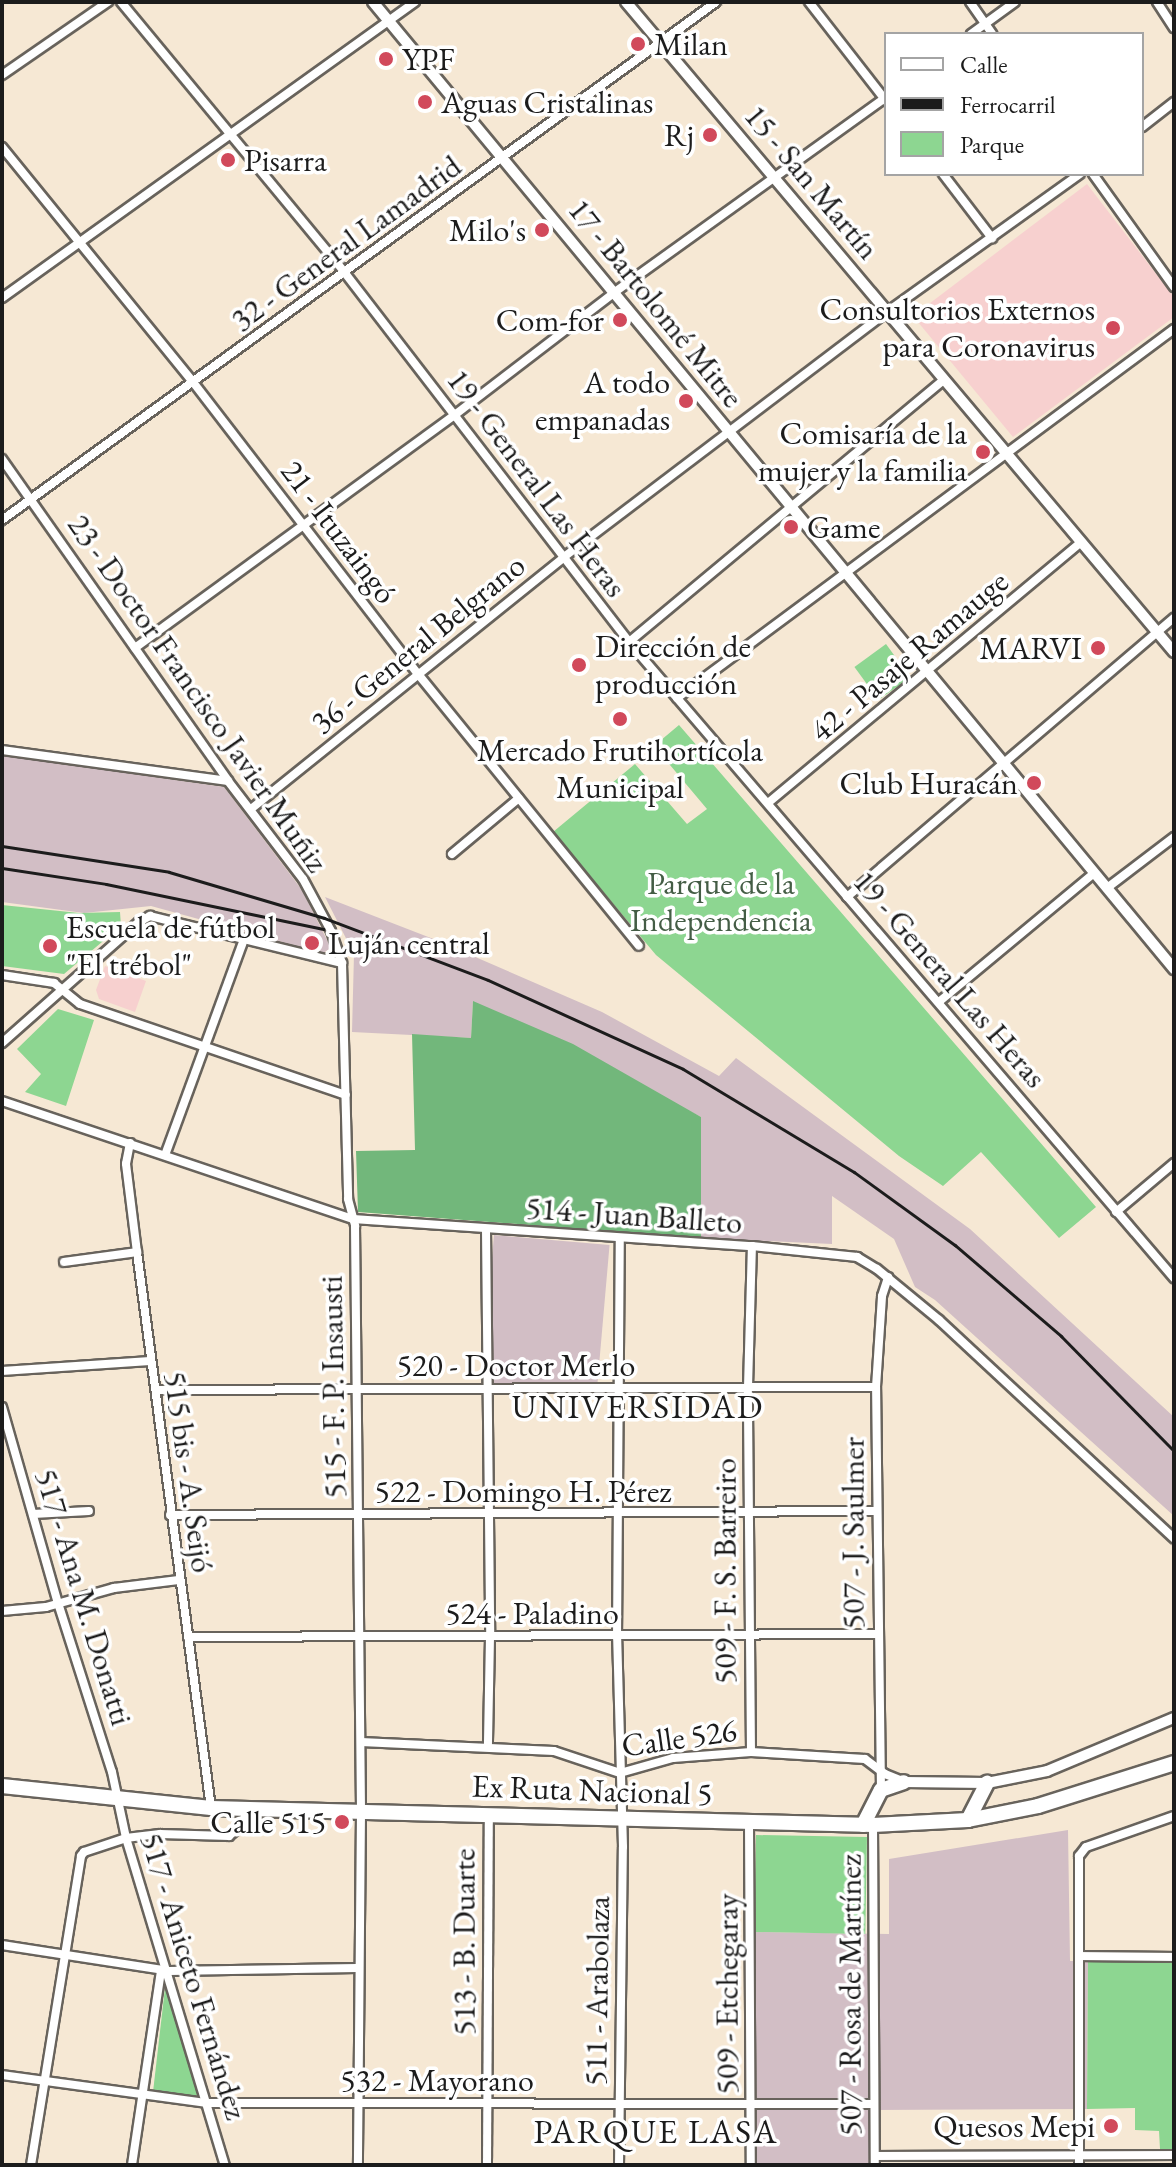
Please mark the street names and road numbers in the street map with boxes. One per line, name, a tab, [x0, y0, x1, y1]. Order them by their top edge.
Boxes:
street label: 15 - San Martín	[736, 97, 888, 267]
street label: 32 - General Lamadrid	[223, 147, 469, 339]
street label: 17 - Bartolomé Mitre	[560, 191, 752, 415]
street label: 19 - General Las Heras	[439, 361, 635, 605]
street label: 21 - Ituzaingó	[273, 453, 405, 611]
street label: 23 - Doctor Francisco Javier Muñiz	[60, 507, 336, 879]
street label: 36 - General Belgrano	[303, 546, 533, 742]
street label: 42 - Pasaje Ramauge	[802, 562, 1016, 750]
street label: 19 - General Las Heras	[845, 862, 1055, 1096]
street label: 514 - Juan Balleto	[525, 1188, 743, 1242]
street label: 515 - F. P. Insausti	[312, 1275, 354, 1499]
street label: 520 - Doctor Merlo	[397, 1346, 635, 1384]
street label: 515 bis - A. Seijó	[156, 1369, 222, 1575]
street label: 507 - J. Saulmer	[834, 1437, 872, 1629]
street label: 509 - F. S. Barreiro	[706, 1458, 744, 1684]
street label: 517 - Ana M. Donatti	[27, 1464, 141, 1730]
street label: 522 - Domingo H. Pérez	[375, 1472, 671, 1510]
street label: 524 - Paladino	[445, 1594, 619, 1632]
street label: Calle 526	[619, 1711, 739, 1765]
street label: Ex Ruta Nacional 5	[471, 1767, 713, 1813]
street label: 517 - Aniceto Fernández	[132, 1828, 256, 2124]
street label: 513 - B. Duarte	[445, 1848, 483, 2036]
street label: 507 - Rosa de Martínez	[831, 1854, 869, 2136]
street label: 509 - Etchegaray	[708, 1894, 746, 2094]
street label: 511 - Arabolaza	[576, 1896, 618, 2086]
street label: 532 - Mayorano	[340, 2061, 534, 2099]

